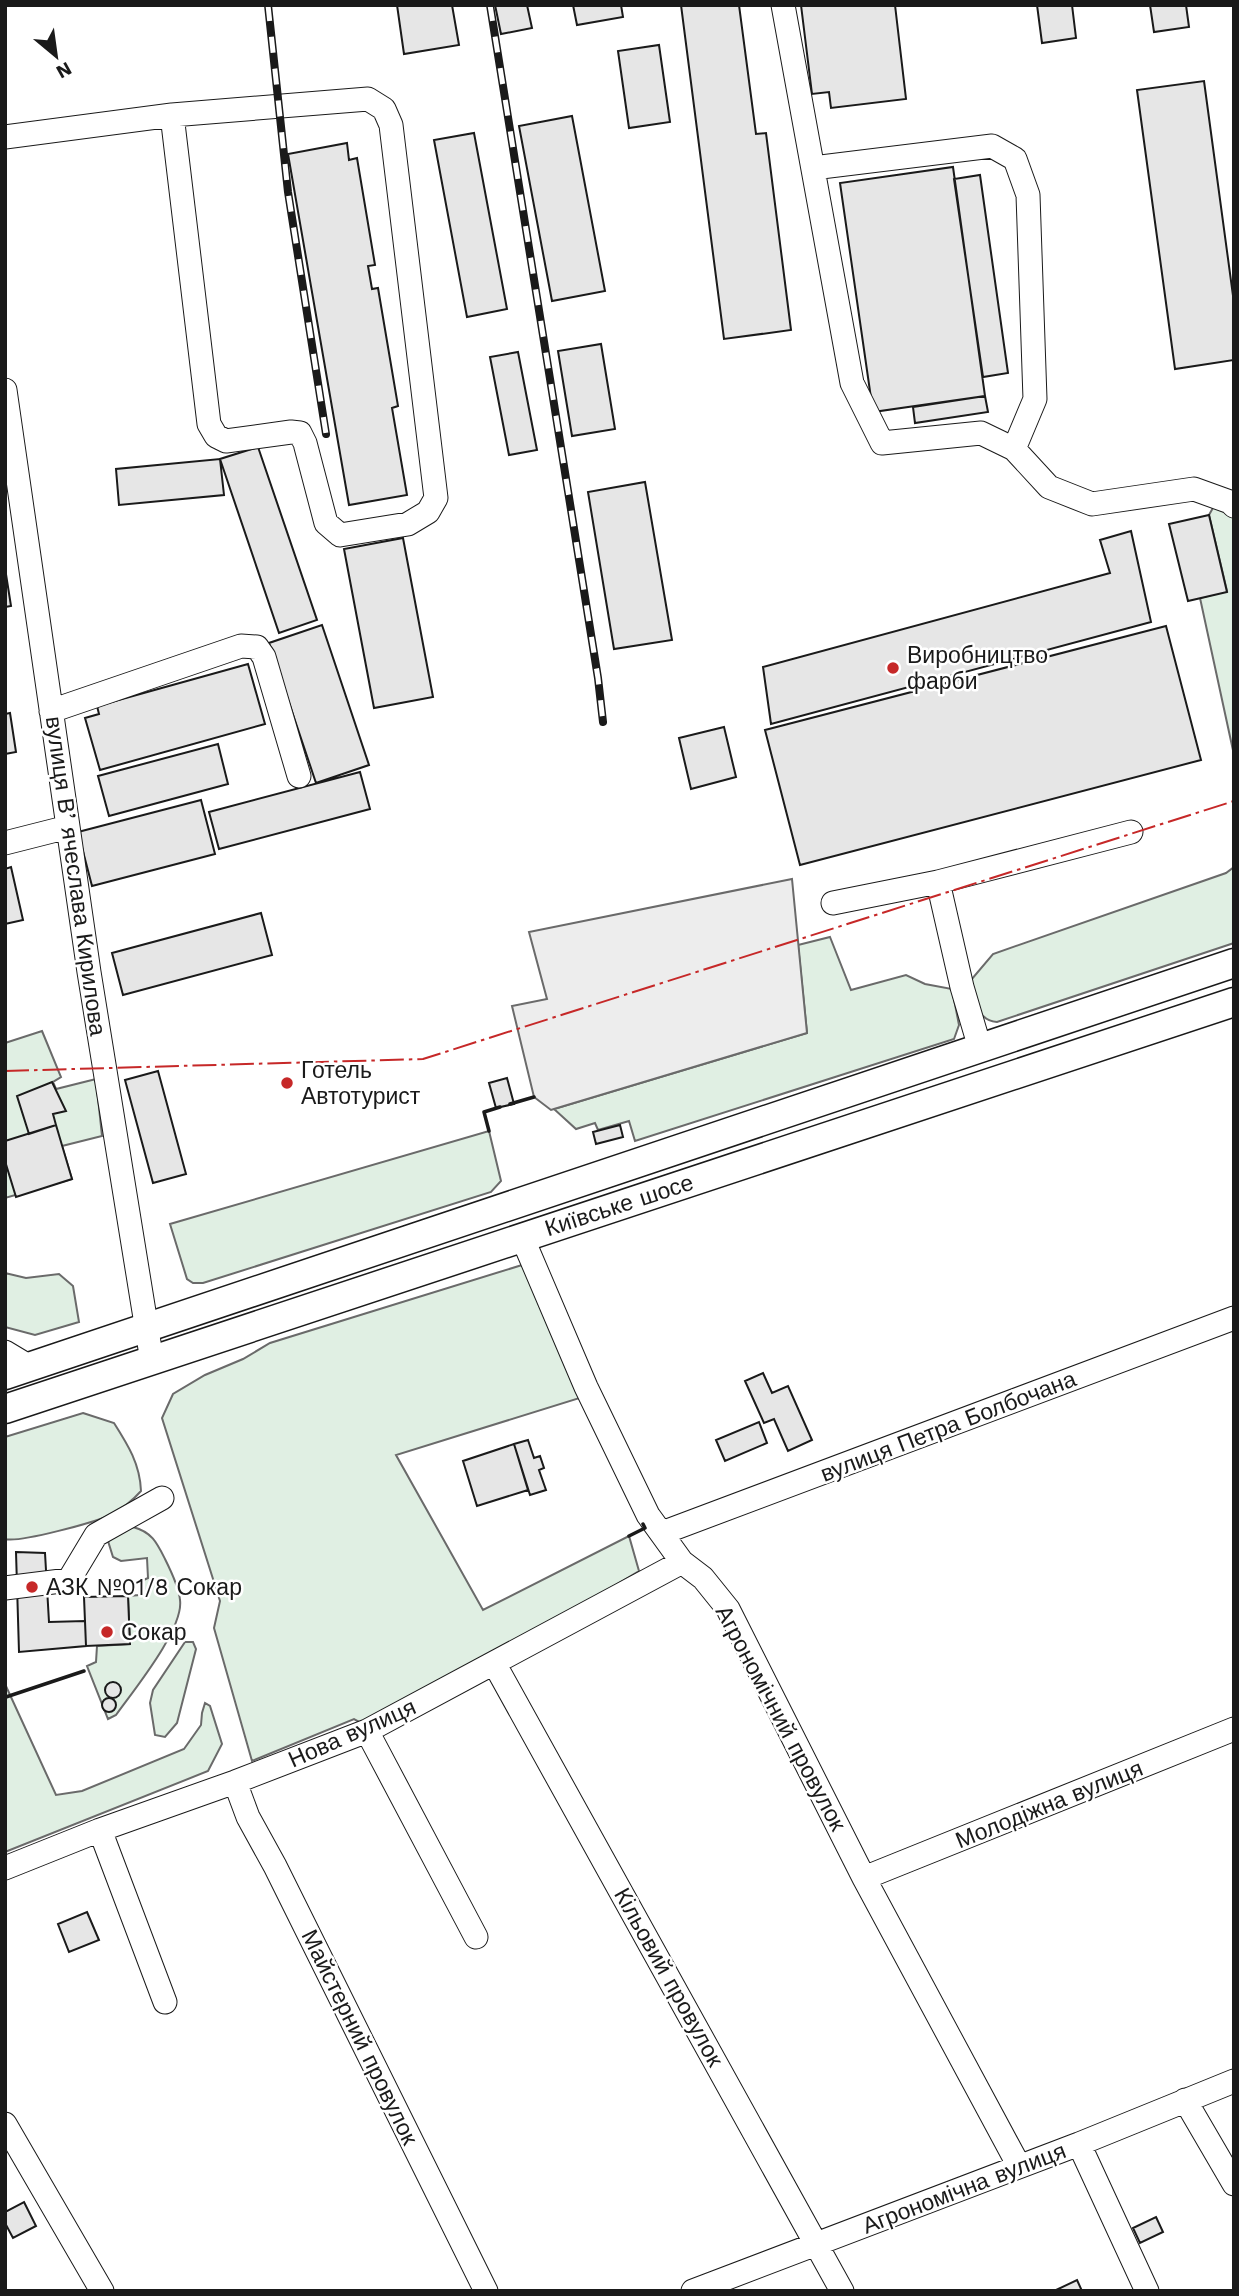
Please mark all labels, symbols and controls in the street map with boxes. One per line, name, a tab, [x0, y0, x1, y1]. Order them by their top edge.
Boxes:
north arrow	[21, 21, 91, 91]
text: N	[52, 57, 76, 84]
place label: Виробництво фарби	[907, 642, 1048, 695]
marker: Виробництво фарби	[885, 660, 901, 676]
street label: вулиця Вʼячеслава Кирилова	[40, 715, 111, 1038]
place label: Готель Автотурист	[301, 1057, 421, 1110]
marker: Готель Автотурист	[279, 1075, 295, 1091]
street label: Київське шосе	[541, 1169, 697, 1242]
street label: вулиця Петра Болбочана	[817, 1365, 1080, 1488]
place label: АЗК №01/8 Сокар	[46, 1574, 242, 1601]
marker: АЗК №01/8 Сокар	[24, 1579, 40, 1595]
street label: Агрономічний провулок	[710, 1601, 852, 1836]
place label: Сокар	[121, 1619, 187, 1646]
marker: Сокар	[99, 1624, 115, 1640]
street label: Нова вулиця	[284, 1693, 420, 1774]
street label: Молодіжна вулиця	[952, 1755, 1147, 1854]
street label: Кільовий провулок	[608, 1883, 729, 2072]
street label: Майстерний провулок	[296, 1925, 424, 2150]
street label: Агрономічна вулиця	[859, 2137, 1070, 2240]

